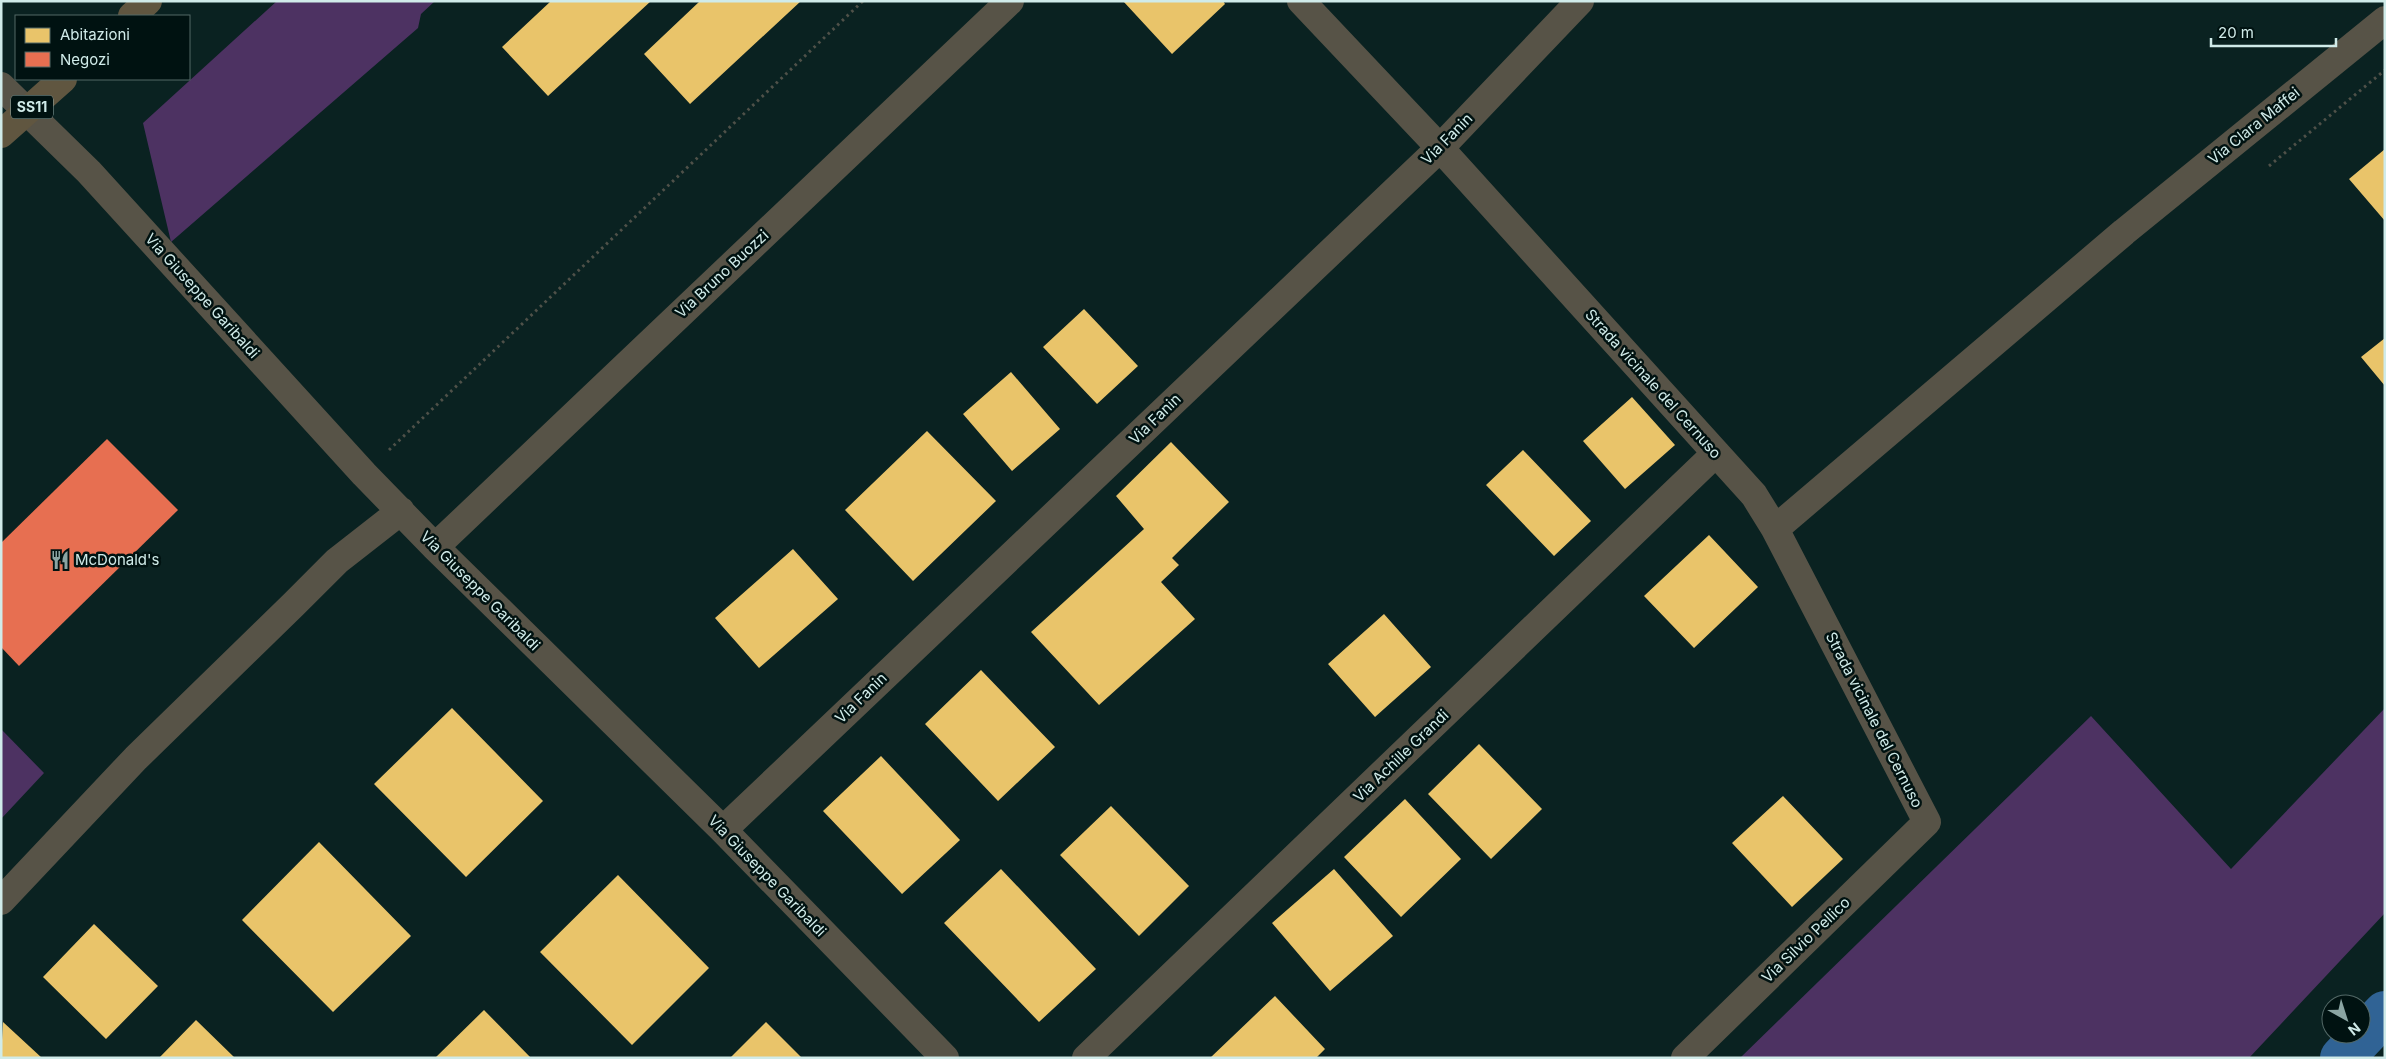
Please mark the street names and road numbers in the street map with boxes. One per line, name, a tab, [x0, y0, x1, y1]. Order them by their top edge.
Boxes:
street label: Via Clara Maffei	[2204, 83, 2303, 168]
road number: SS11	[11, 95, 53, 118]
street label: Via Fanin	[1417, 109, 1476, 168]
street label: Via Bruno Buozzi	[671, 226, 772, 322]
street label: Via Giuseppe Garibaldi	[141, 229, 264, 362]
street label: Strada vicinale del Cernuso	[1581, 305, 1726, 462]
street label: Via Fanin	[1125, 389, 1185, 448]
street label: Via Giuseppe Garibaldi	[416, 527, 544, 655]
street label: Strada vicinale del Cernuso	[1822, 629, 1927, 811]
street label: Via Fanin	[831, 668, 891, 727]
street label: Via Achille Grandi	[1349, 705, 1452, 806]
street label: Via Giuseppe Garibaldi	[704, 811, 830, 940]
street label: Via Silvio Pellico	[1757, 893, 1854, 987]

